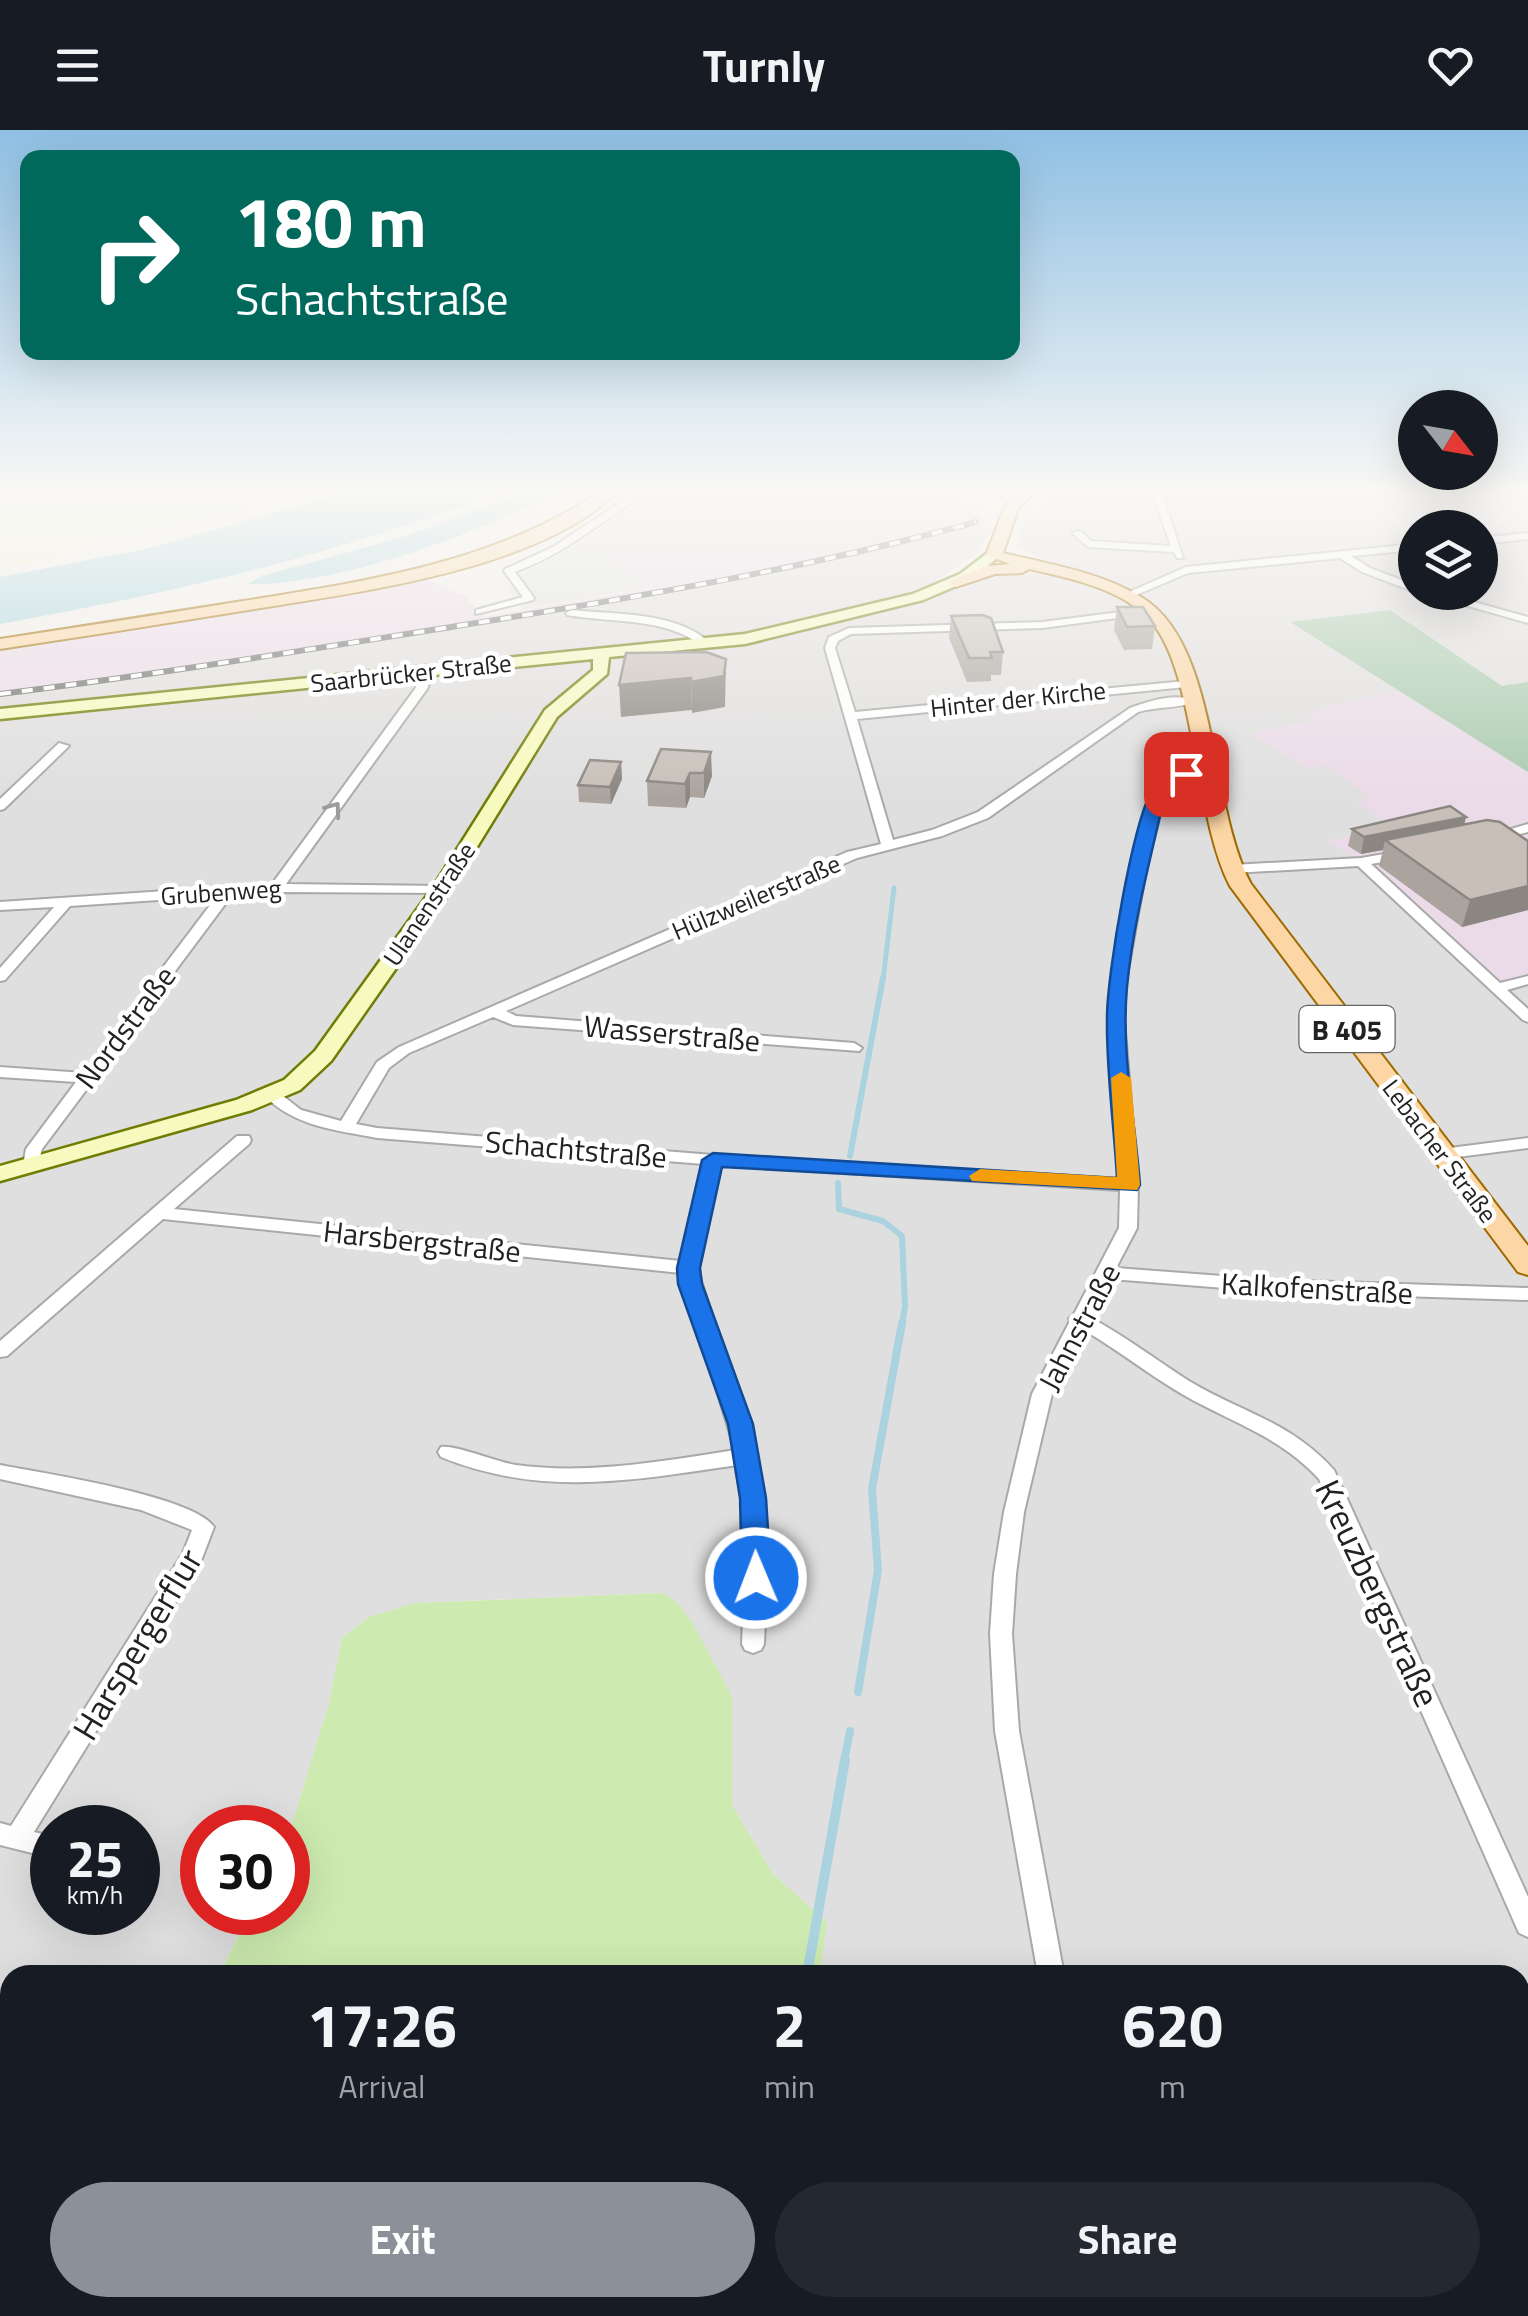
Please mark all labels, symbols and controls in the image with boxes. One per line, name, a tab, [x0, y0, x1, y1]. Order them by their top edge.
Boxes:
text: Turnly	[703, 31, 825, 99]
icon: menu	[50, 38, 105, 93]
icon: heart	[1423, 38, 1478, 93]
text: 180 m	[235, 168, 427, 274]
icon: right	[70, 190, 200, 320]
text: Schachtstraße	[235, 264, 509, 332]
north arrow	[1398, 390, 1498, 490]
map controls	[1398, 390, 1498, 610]
button: layers	[1398, 510, 1498, 610]
street label: Saarbrücker Straße	[309, 644, 513, 702]
street label: Hinter der Kirche	[928, 671, 1108, 727]
pin	[1144, 732, 1229, 817]
icon: arrive	[1159, 747, 1214, 802]
one-way arrow	[322, 802, 340, 820]
street label: Ulanenstraße	[373, 834, 485, 974]
street label: Hülzweilerstraße	[666, 844, 846, 950]
street label: Grubenweg	[159, 869, 283, 915]
street label: Nordstraße	[63, 956, 187, 1098]
street label: Wasserstraße	[582, 1002, 762, 1064]
road number: B 405	[1300, 1006, 1394, 1052]
street label: Lebacher Straße	[1373, 1071, 1507, 1231]
street label: Schachtstraße	[483, 1118, 669, 1180]
street label: Harsbergstraße	[321, 1208, 523, 1274]
street label: Jahnstraße	[1026, 1255, 1132, 1399]
street label: Kalkofenstraße	[1220, 1260, 1414, 1316]
street label: Kreuzbergstraße	[1302, 1470, 1454, 1716]
position arrow	[704, 1526, 808, 1630]
street label: Harspergerflur	[58, 1538, 216, 1750]
speed limit sign: 30	[180, 1805, 310, 1935]
text: 25	[67, 1820, 123, 1896]
text: km/h	[67, 1876, 123, 1914]
text: 17:26	[307, 1979, 457, 2070]
text: 2	[773, 1979, 806, 2070]
text: 620	[1122, 1979, 1223, 2070]
text: Arrival	[339, 2062, 425, 2110]
text: min	[764, 2062, 815, 2110]
text: m	[1159, 2062, 1186, 2110]
button: Exit	[50, 2182, 755, 2297]
button: Share	[775, 2182, 1480, 2297]

